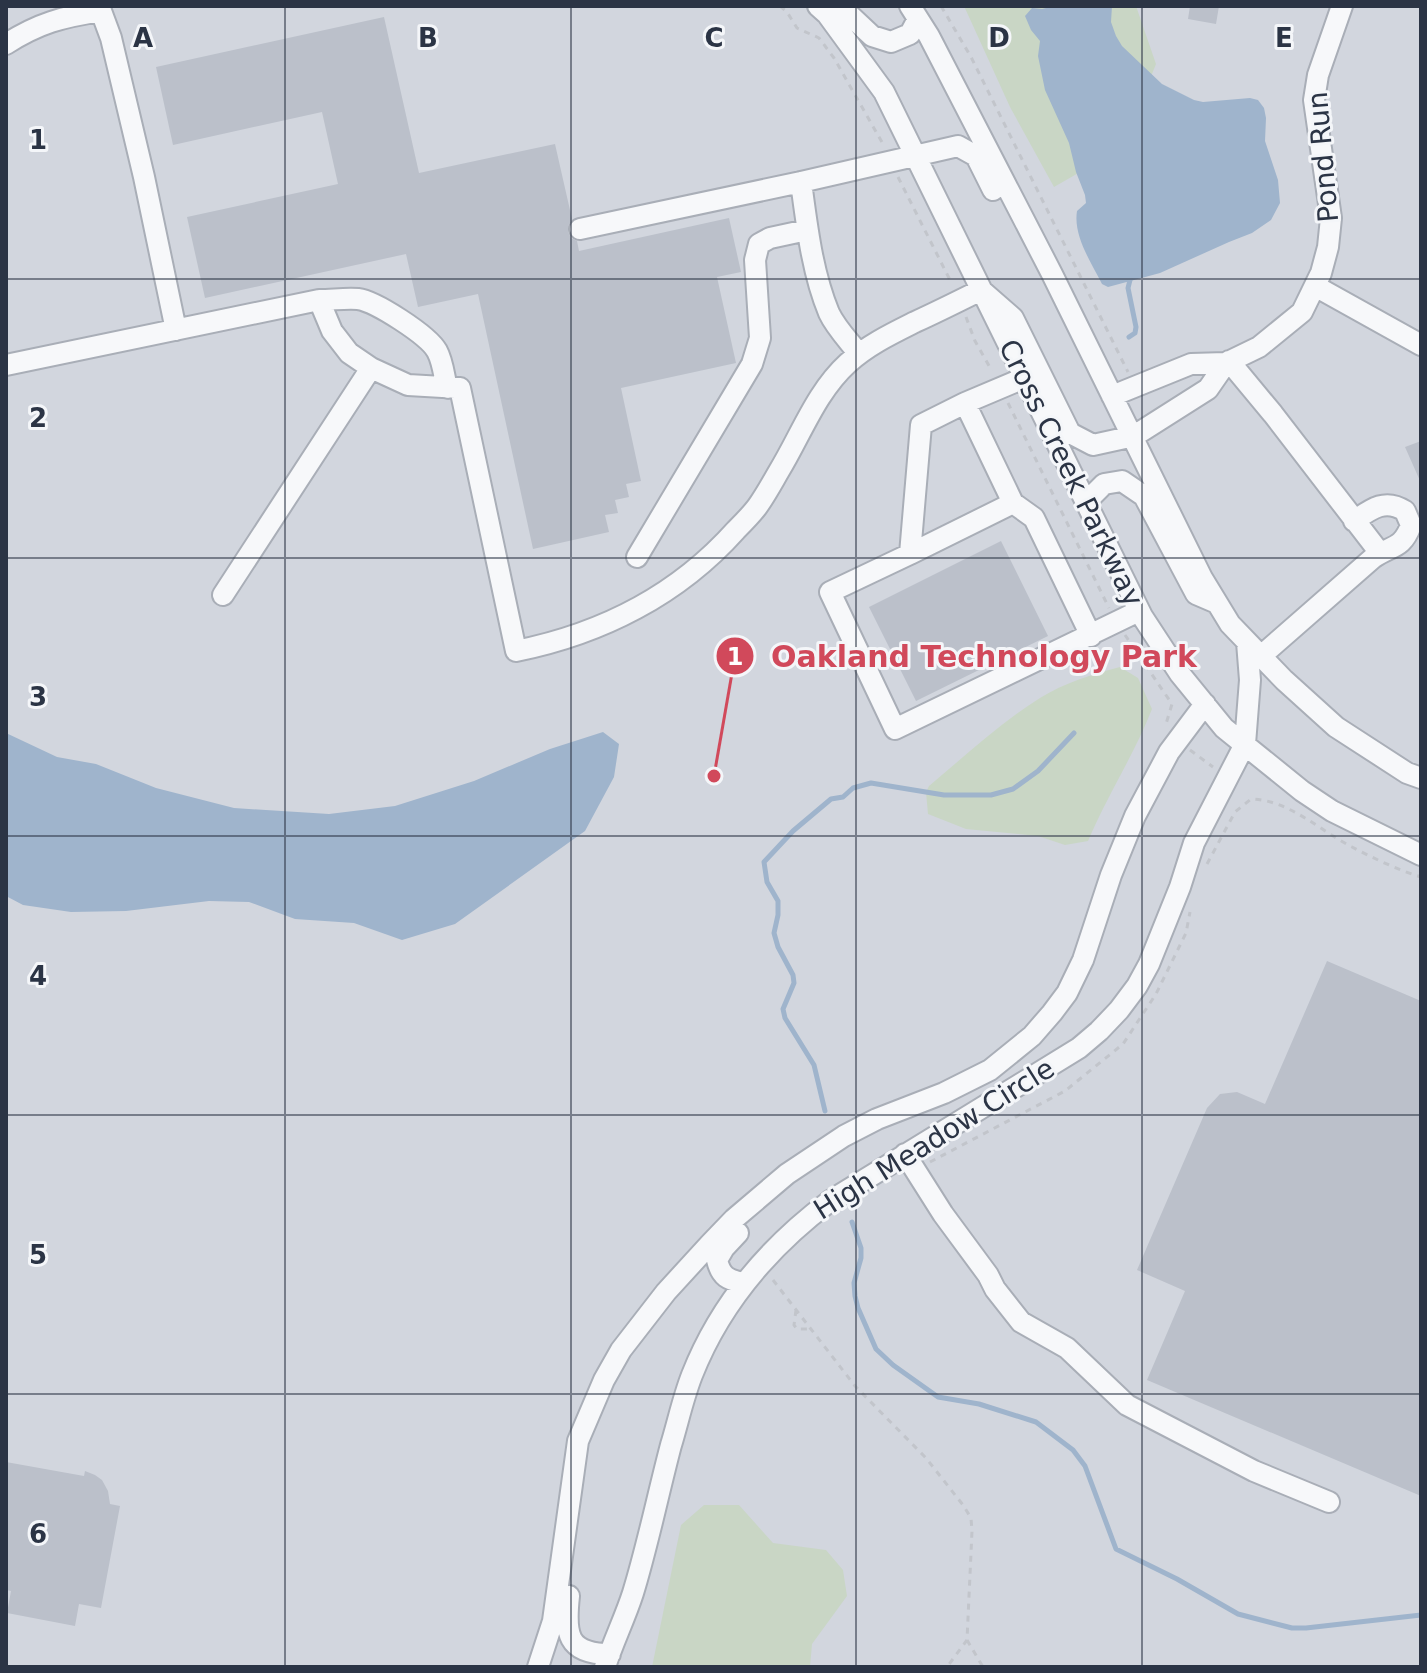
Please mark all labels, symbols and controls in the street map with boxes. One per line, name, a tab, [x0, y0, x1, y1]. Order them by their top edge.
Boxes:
text: A	[133, 23, 153, 53]
text: B	[418, 23, 438, 53]
text: C	[704, 23, 724, 53]
text: D	[988, 23, 1010, 53]
text: E	[1275, 23, 1293, 53]
street label: Pond Run	[1301, 90, 1345, 224]
text: 1	[29, 125, 47, 155]
street label: Cross Creek Parkway	[992, 334, 1150, 612]
text: 2	[29, 403, 47, 433]
callout: Oakland Technology Park	[715, 629, 1213, 683]
text: Oakland Technology Park	[771, 639, 1198, 674]
text: 1	[727, 643, 743, 671]
text: 3	[29, 682, 47, 712]
text: 4	[29, 961, 47, 991]
street label: High Meadow Circle	[808, 1052, 1060, 1226]
text: 5	[29, 1240, 47, 1270]
text: 6	[29, 1519, 47, 1549]

